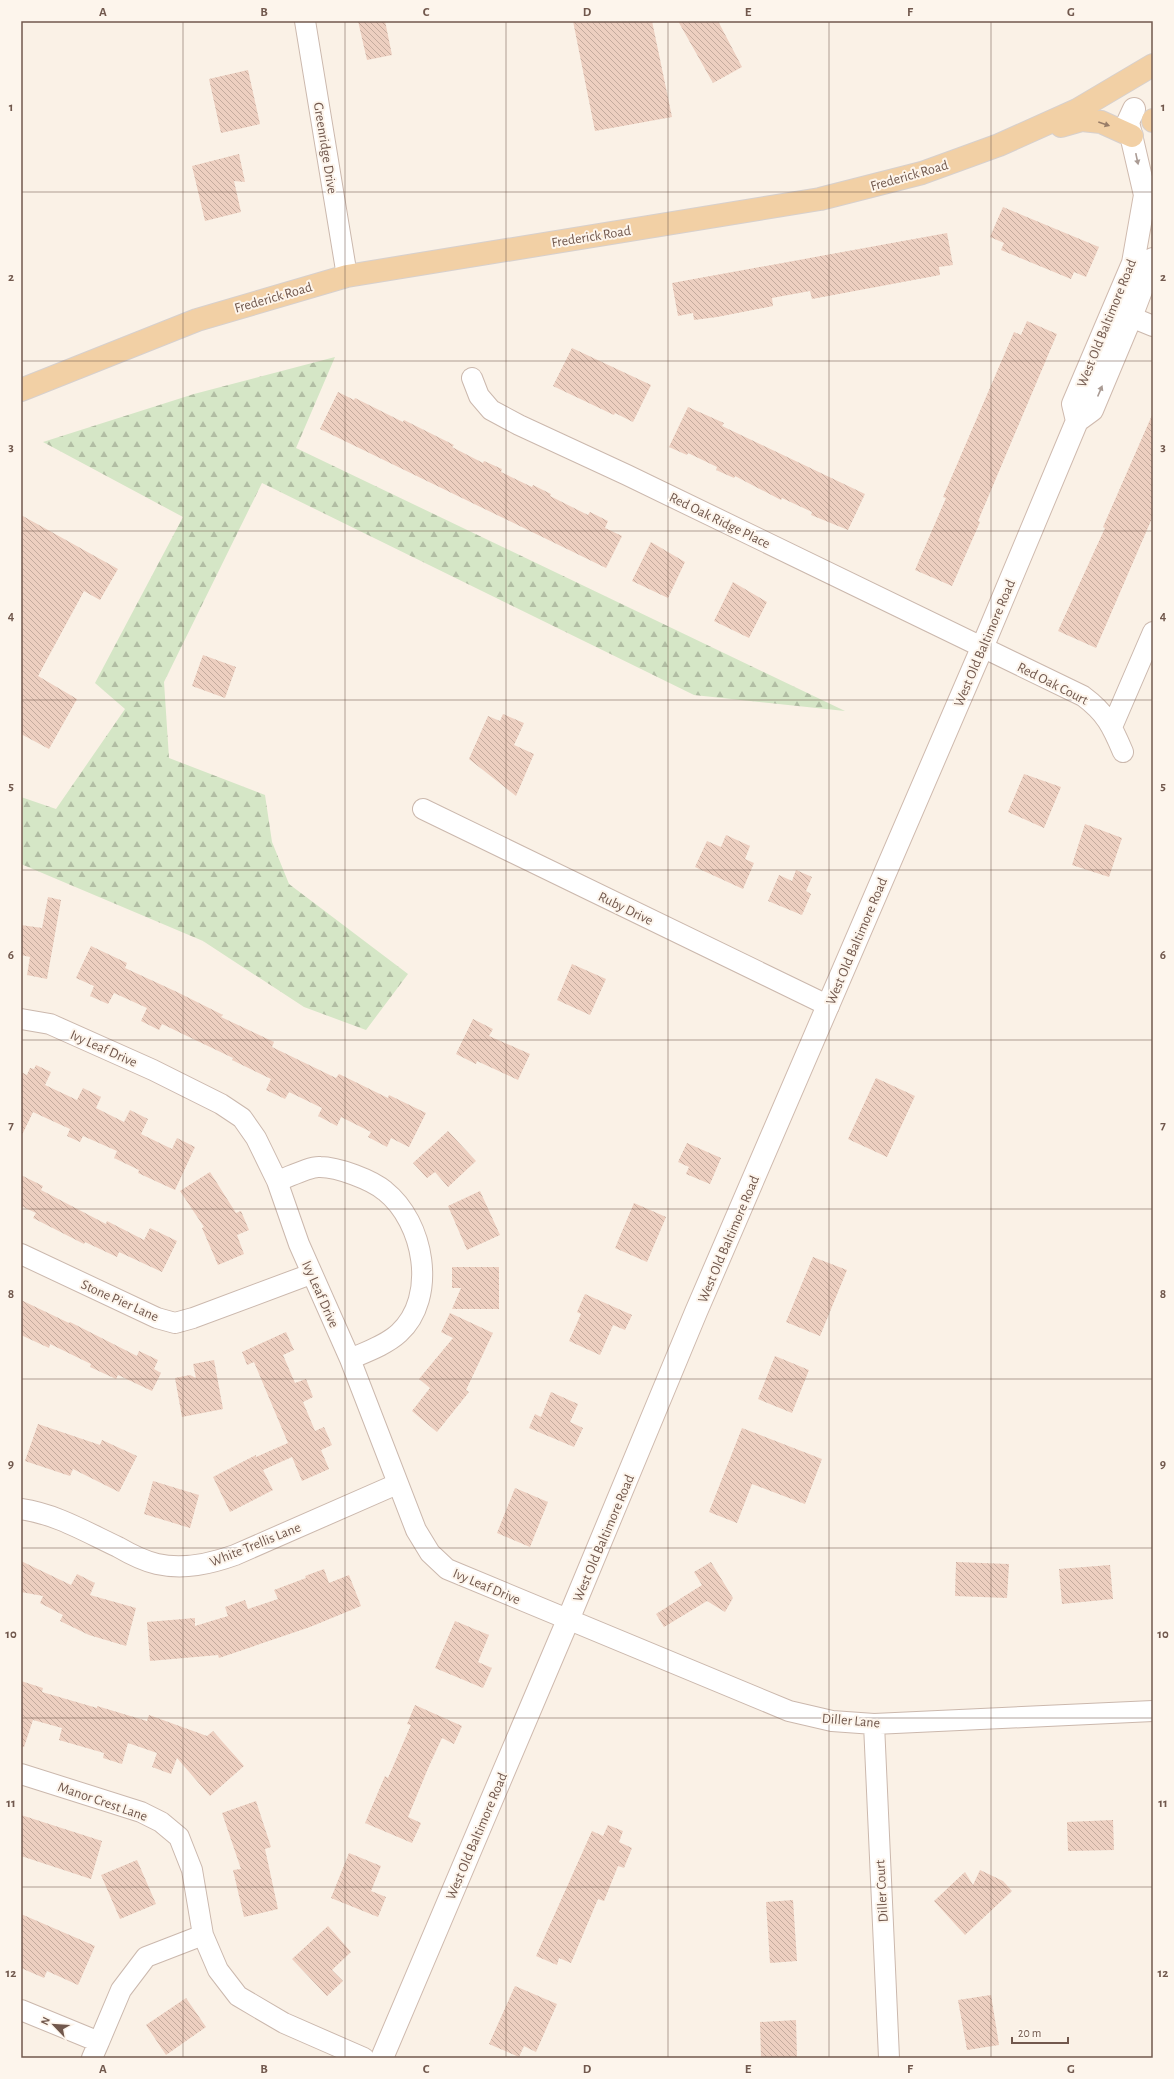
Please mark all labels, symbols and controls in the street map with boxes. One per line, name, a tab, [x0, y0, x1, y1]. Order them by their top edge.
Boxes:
text: A	[99, 6, 107, 19]
text: B	[260, 6, 268, 19]
text: C	[423, 6, 430, 19]
text: D	[583, 6, 592, 19]
text: E	[745, 6, 752, 19]
text: F	[907, 6, 914, 19]
text: G	[1067, 6, 1075, 19]
text: 1	[9, 101, 13, 114]
street label: Greenridge Drive	[311, 101, 339, 195]
text: 1	[1161, 101, 1165, 114]
one-way arrow	[1098, 121, 1110, 127]
one-way arrow	[1135, 153, 1141, 165]
street label: Frederick Road	[869, 158, 950, 194]
street label: Frederick Road	[551, 224, 632, 250]
street label: West Old Baltimore Road	[1075, 257, 1139, 389]
text: 2	[8, 271, 14, 284]
text: 2	[1160, 271, 1166, 284]
street label: Frederick Road	[233, 280, 314, 316]
one-way arrow	[1097, 385, 1103, 397]
text: 3	[8, 441, 14, 454]
text: 3	[1160, 441, 1166, 454]
street label: Red Oak Ridge Place	[667, 490, 772, 551]
street label: West Old Baltimore Road	[952, 578, 1018, 709]
text: 4	[8, 610, 15, 623]
text: 4	[1160, 610, 1167, 623]
street label: Red Oak Court	[1015, 660, 1091, 708]
text: 5	[8, 780, 14, 793]
text: 5	[1160, 780, 1166, 793]
street label: West Old Baltimore Road	[824, 876, 890, 1007]
street label: Ruby Drive	[596, 890, 655, 928]
text: 6	[8, 949, 14, 962]
text: 6	[1160, 949, 1166, 962]
street label: Ivy Leaf Drive	[68, 1028, 139, 1070]
text: 7	[8, 1119, 14, 1132]
text: 7	[1160, 1119, 1166, 1132]
street label: West Old Baltimore Road	[696, 1174, 762, 1305]
street label: Ivy Leaf Drive	[299, 1259, 341, 1330]
street label: Stone Pier Lane	[79, 1278, 161, 1324]
text: 8	[8, 1288, 14, 1301]
text: 8	[1160, 1288, 1166, 1301]
text: 9	[8, 1458, 14, 1471]
text: 9	[1160, 1458, 1166, 1471]
street label: West Old Baltimore Road	[571, 1473, 637, 1604]
street label: White Trellis Lane	[208, 1520, 303, 1570]
street label: Ivy Leaf Drive	[451, 1566, 522, 1607]
text: 10	[5, 1628, 17, 1641]
text: 10	[1157, 1628, 1169, 1641]
street label: Diller Lane	[821, 1711, 881, 1731]
street label: West Old Baltimore Road	[444, 1771, 510, 1902]
street label: Manor Crest Lane	[56, 1780, 149, 1824]
text: 11	[6, 1797, 16, 1810]
text: 11	[1158, 1797, 1168, 1810]
street label: Diller Court	[873, 1859, 891, 1923]
text: 12	[6, 1967, 16, 1980]
text: 12	[1158, 1967, 1168, 1980]
north arrow	[34, 2005, 74, 2045]
text: N	[39, 2015, 52, 2027]
scale bar	[1012, 2019, 1068, 2045]
text: 20 m	[1018, 2027, 1041, 2039]
text: A	[99, 2063, 107, 2076]
text: B	[260, 2063, 268, 2076]
text: C	[423, 2063, 430, 2076]
text: D	[583, 2063, 592, 2076]
text: E	[745, 2063, 752, 2076]
text: F	[907, 2063, 914, 2076]
text: G	[1067, 2063, 1075, 2076]

